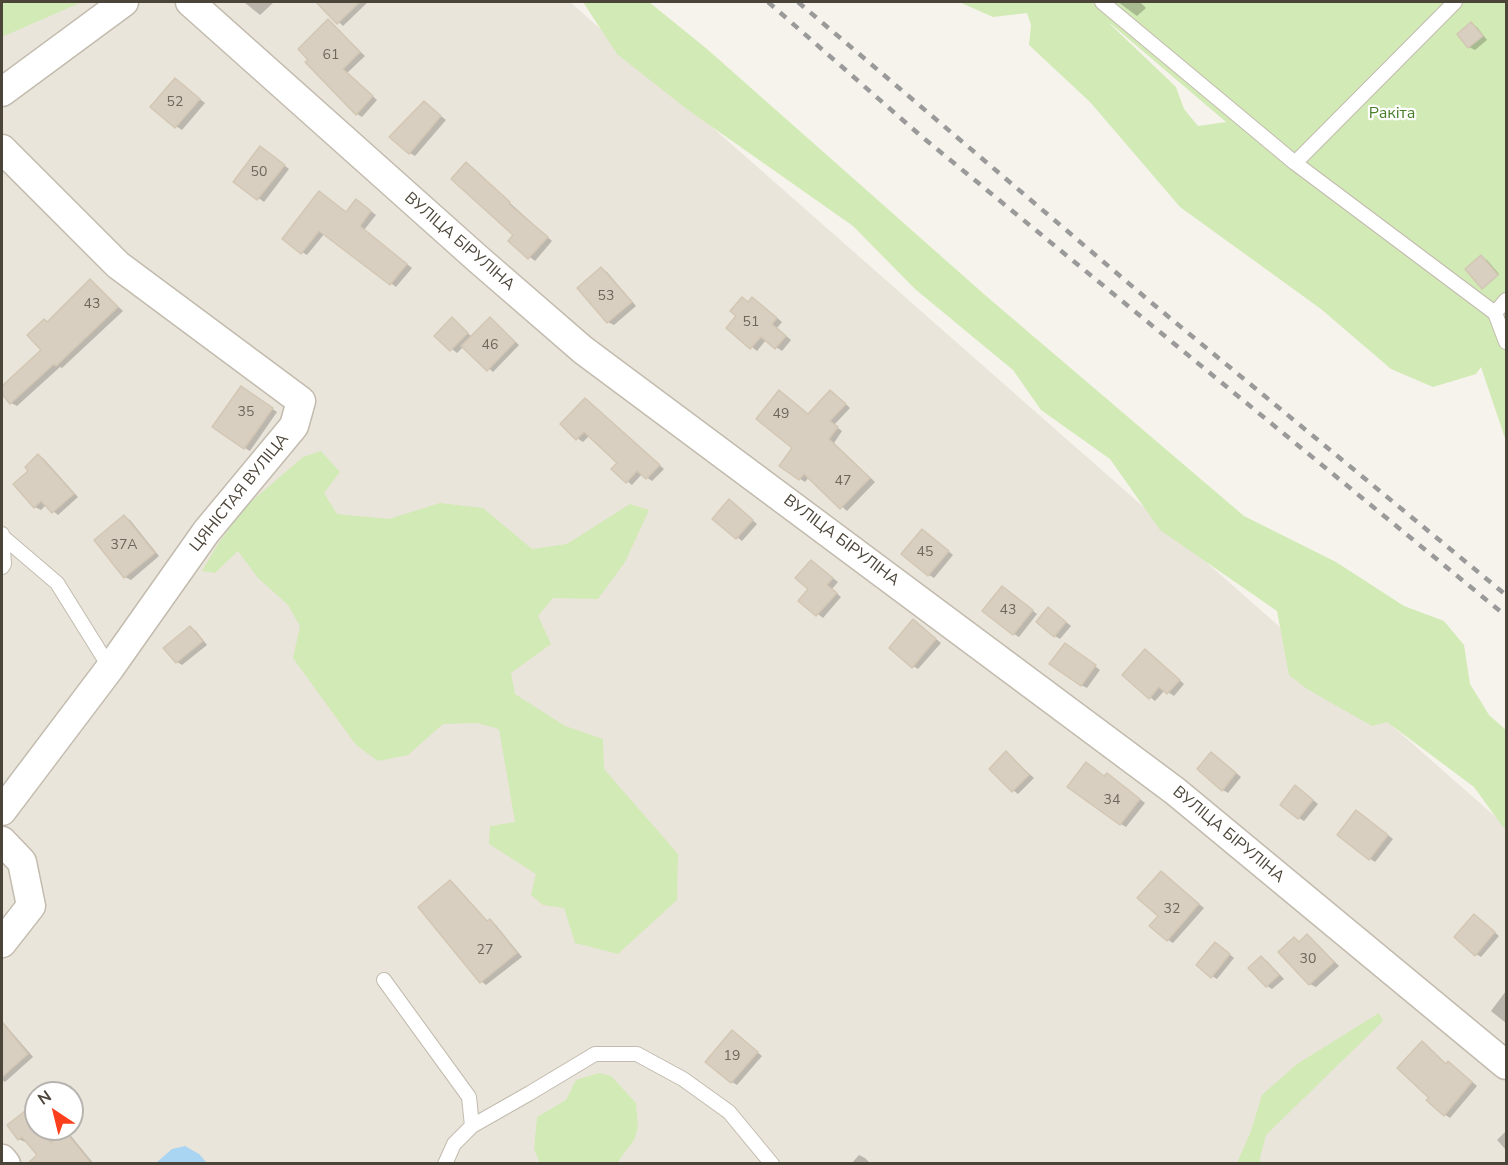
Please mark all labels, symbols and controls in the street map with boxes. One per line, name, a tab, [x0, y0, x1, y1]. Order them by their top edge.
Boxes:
house number: 61	[323, 48, 339, 64]
house number: 52	[167, 95, 183, 111]
park label: Ракіта	[1369, 104, 1415, 124]
house number: 50	[251, 165, 267, 181]
street label: ВУЛІЦА БІРУЛІНА	[400, 189, 518, 295]
house number: 53	[598, 289, 614, 305]
house number: 43	[84, 297, 100, 313]
house number: 51	[743, 315, 759, 331]
house number: 46	[482, 338, 498, 354]
house number: 35	[238, 405, 254, 421]
house number: 49	[773, 407, 789, 423]
street label: ЦЯНІСТАЯ ВУЛІЦА	[187, 430, 293, 556]
house number: 47	[835, 474, 851, 490]
street label: ВУЛІЦА БІРУЛІНА	[779, 491, 903, 591]
house number: 37А	[110, 538, 138, 554]
house number: 45	[917, 545, 933, 561]
house number: 43	[1000, 603, 1016, 619]
street label: ВУЛІЦА БІРУЛІНА	[1168, 783, 1288, 887]
house number: 34	[1104, 793, 1120, 809]
house number: 32	[1164, 902, 1180, 918]
house number: 27	[477, 943, 493, 959]
house number: 30	[1300, 952, 1316, 968]
house number: 19	[724, 1049, 740, 1065]
north arrow	[24, 1081, 84, 1141]
text: N	[34, 1085, 56, 1110]

